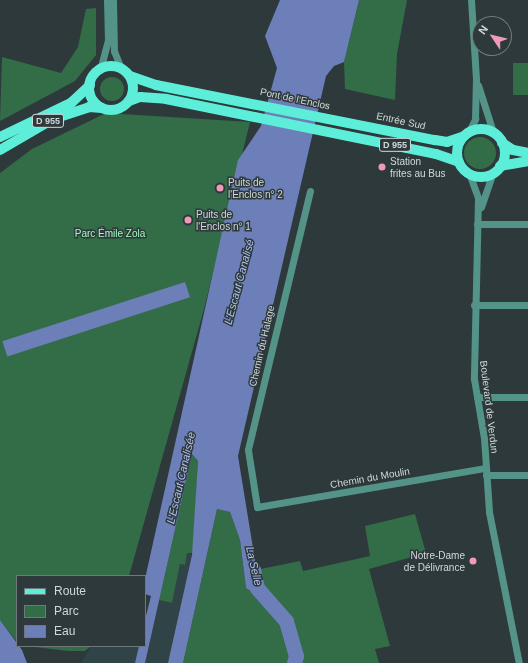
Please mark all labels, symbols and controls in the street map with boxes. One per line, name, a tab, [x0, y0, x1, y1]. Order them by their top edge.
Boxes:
north arrow	[472, 16, 512, 56]
text: N	[476, 23, 490, 36]
street label: Pont de l'Enclos	[259, 86, 331, 112]
street label: Entrée Sud	[375, 110, 427, 132]
road number: D 955	[31, 114, 65, 128]
road number: D 955	[378, 138, 412, 152]
place label: Station frites au Bus	[390, 155, 446, 178]
marker: Station frites au Bus	[377, 162, 387, 172]
place label: Puits de l'Enclos n° 2	[228, 176, 283, 200]
marker: Puits de l'Enclos n° 2	[215, 183, 225, 193]
place label: Puits de l'Enclos n° 1	[196, 208, 251, 232]
marker: Puits de l'Enclos n° 1	[183, 215, 193, 225]
park label: Parc Émile Zola	[75, 228, 145, 240]
water label: L'Escaut Canalisé	[221, 238, 257, 326]
street label: Chemin du Halage	[247, 304, 277, 388]
street label: Boulevard de Verdun	[477, 360, 501, 454]
water label: L'Escaut Canalisée	[164, 431, 198, 525]
street label: Chemin du Moulin	[329, 465, 411, 491]
water label: La Selle	[243, 545, 265, 587]
place label: Notre-Dame de Délivrance	[404, 549, 465, 572]
marker: Notre-Dame de Délivrance	[468, 556, 478, 566]
legend	[16, 575, 146, 647]
text: Route	[54, 584, 86, 598]
text: Parc	[54, 604, 79, 618]
text: Eau	[54, 624, 75, 638]

